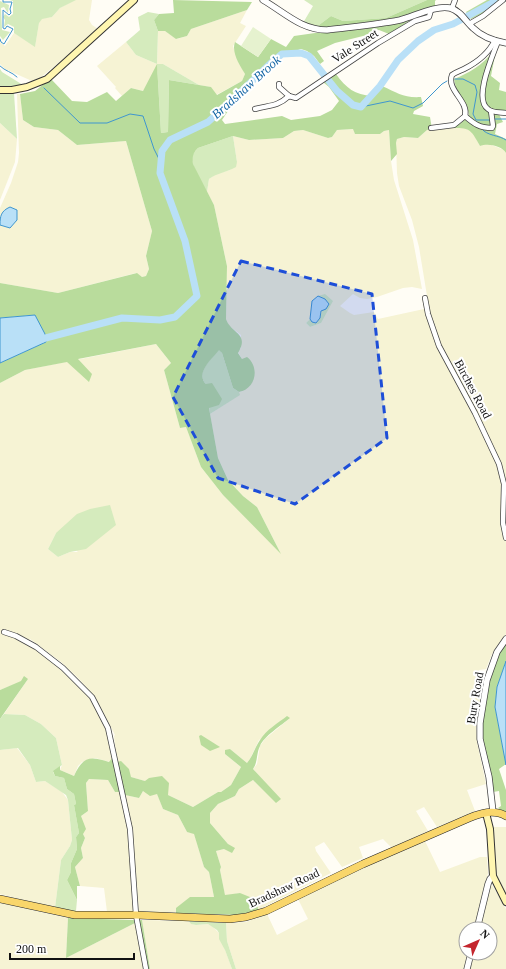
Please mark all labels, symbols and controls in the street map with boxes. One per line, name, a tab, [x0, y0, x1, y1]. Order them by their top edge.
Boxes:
street label: Vale Street	[329, 26, 381, 66]
water label: Bradshaw Brook	[209, 52, 284, 122]
street label: Birches Road	[452, 357, 494, 421]
street label: Bury Road	[464, 671, 486, 725]
street label: Bradshaw Road	[246, 866, 322, 910]
north arrow	[458, 921, 498, 961]
text: N	[478, 927, 492, 941]
scale bar	[10, 935, 134, 961]
text: 200 m	[16, 942, 47, 956]

